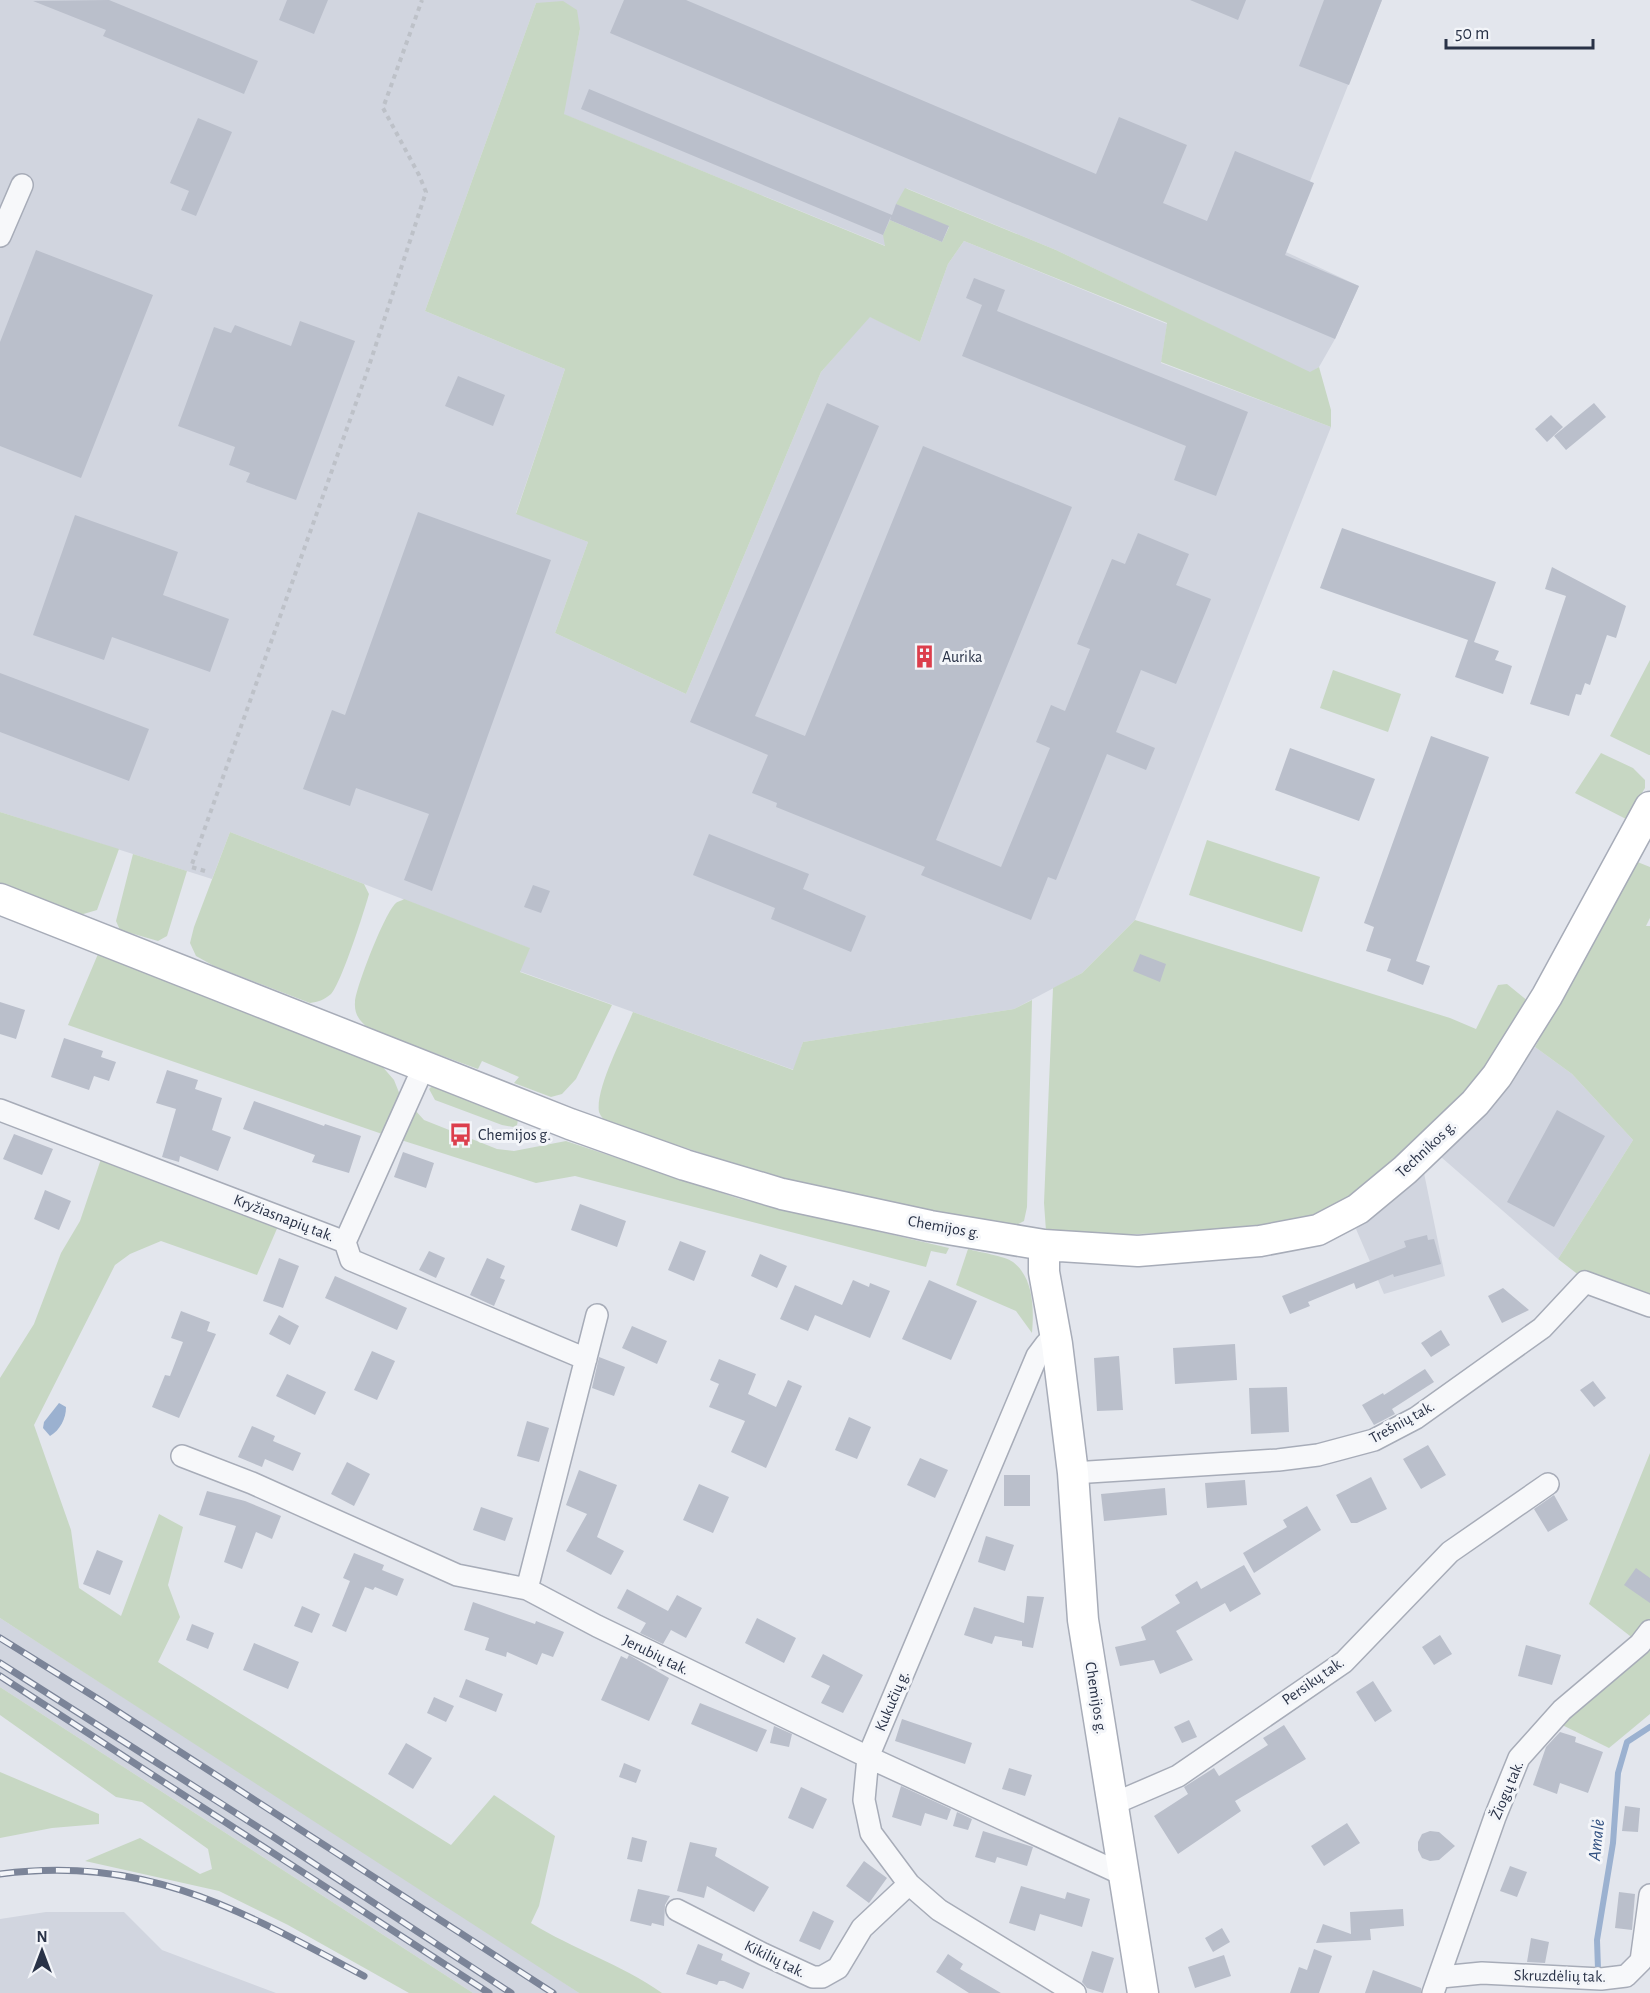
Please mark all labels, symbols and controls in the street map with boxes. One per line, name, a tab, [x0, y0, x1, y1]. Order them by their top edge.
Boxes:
scale bar	[1446, 12, 1593, 50]
text: 50 m	[1455, 25, 1489, 43]
building icon: Aurika	[911, 644, 937, 670]
place label: Aurika	[942, 649, 982, 665]
street label: Technikos g.	[1393, 1117, 1459, 1181]
bus stop icon: Chemijos g.	[447, 1122, 473, 1148]
place label: Chemijos g.	[478, 1127, 551, 1144]
street label: Kryžiasnapių tak.	[231, 1191, 337, 1245]
street label: Chemijos g.	[907, 1213, 981, 1242]
street label: Trešnių tak.	[1367, 1398, 1437, 1446]
street label: Jerubių tak.	[620, 1632, 692, 1678]
street label: Persikų tak.	[1279, 1654, 1347, 1708]
street label: Chemijos g.	[1081, 1661, 1110, 1735]
street label: Kukučių g.	[872, 1668, 912, 1734]
street label: Žiogų tak.	[1486, 1757, 1527, 1822]
water label: Amalė	[1586, 1818, 1608, 1863]
north arrow	[12, 1921, 72, 1981]
text: N	[36, 1929, 48, 1945]
street label: Kikilių tak.	[742, 1937, 808, 1981]
street label: Skruzdėlių tak.	[1514, 1967, 1606, 1985]

